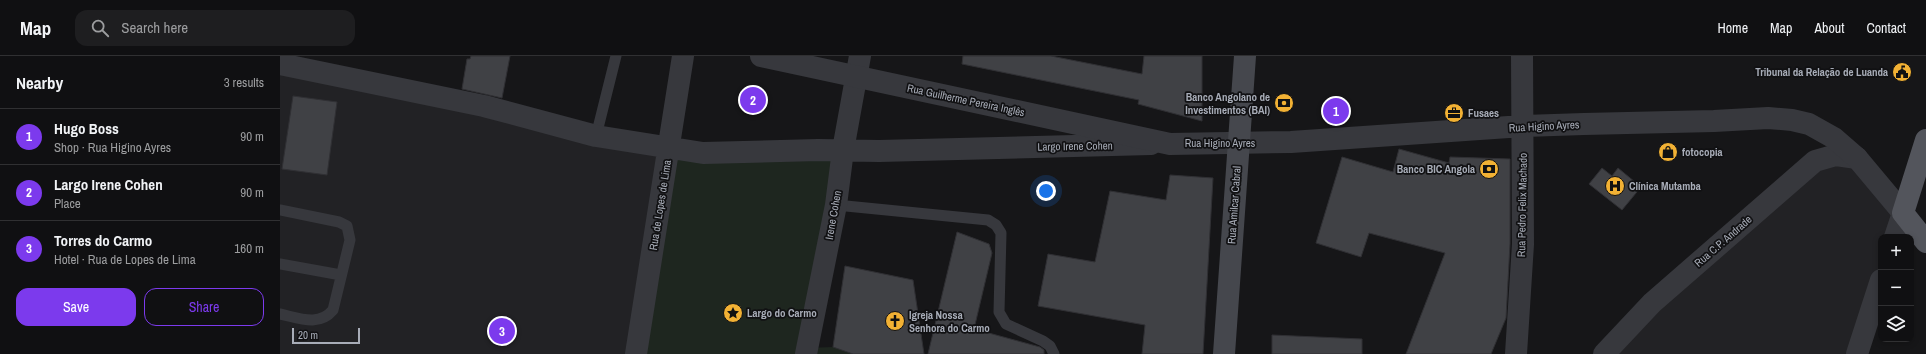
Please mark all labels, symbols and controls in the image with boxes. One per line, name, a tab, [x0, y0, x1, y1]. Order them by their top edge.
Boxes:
search box	[75, 10, 355, 46]
text: Map	[20, 15, 51, 41]
icon: search	[89, 17, 111, 39]
text: Search here	[121, 17, 188, 38]
text: Home	[1717, 19, 1748, 37]
text: Map	[1770, 19, 1792, 37]
text: About	[1814, 19, 1844, 37]
text: Contact	[1866, 19, 1906, 37]
public building icon: Tribunal da Relação de Luanda	[1891, 61, 1913, 83]
place label: Tribunal da Relação de Luanda	[1755, 65, 1888, 79]
text: Nearby	[16, 71, 63, 94]
text: 3 results	[224, 74, 264, 91]
street label: Rua Guilherme Pereira Inglês	[906, 81, 1027, 119]
pin: 2	[740, 85, 766, 115]
place label: Banco Angolano de Investimentos (BAI)	[1185, 90, 1270, 117]
bank icon: Banco Angolano de Investimentos (BAI)	[1273, 92, 1295, 114]
pin: 1	[1323, 96, 1349, 126]
office icon: Fusaes	[1443, 102, 1465, 124]
place label: Fusaes	[1468, 106, 1499, 120]
street label: Rua Higino Ayres	[1508, 117, 1580, 135]
text: Hugo Boss	[54, 118, 119, 139]
text: 1	[26, 128, 32, 145]
text: 90 m	[240, 128, 264, 145]
street label: Rua Higino Ayres	[1185, 136, 1256, 150]
street label: Largo Irene Cohen	[1037, 138, 1113, 154]
text: Shop · Rua Higino Ayres	[54, 139, 171, 156]
shop icon: fotocopia	[1657, 141, 1679, 163]
place label: fotocopia	[1682, 145, 1723, 159]
street label: Rua Pedro Felix Machado	[1514, 153, 1530, 257]
bank icon: Banco BIC Angola	[1478, 158, 1500, 180]
street label: Rua de Lopes de Lima	[646, 159, 674, 251]
place label: Banco BIC Angola	[1397, 162, 1475, 176]
street label: Rua Amilcar Cabral	[1224, 166, 1244, 244]
text: Largo Irene Cohen	[54, 174, 163, 195]
hospital icon: Clínica Mutamba	[1604, 175, 1626, 197]
place label: Clínica Mutamba	[1629, 179, 1701, 193]
your location	[1036, 181, 1056, 201]
text: 2	[26, 184, 32, 201]
text: 90 m	[240, 184, 264, 201]
street label: Irene Cohen	[822, 189, 844, 241]
text: Place	[54, 195, 81, 212]
street label: Rua C.P. Andrade	[1691, 212, 1755, 270]
text: Torres do Carmo	[54, 230, 152, 251]
map controls	[1878, 234, 1914, 342]
button: +	[1878, 234, 1914, 270]
text: 3	[26, 240, 32, 257]
text: 160 m	[234, 240, 264, 257]
text: Hotel · Rua de Lopes de Lima	[54, 251, 196, 268]
button: −	[1878, 270, 1914, 306]
button: Save	[16, 288, 136, 326]
button: Share	[144, 288, 264, 326]
place icon: Largo do Carmo	[722, 302, 744, 324]
place label: Largo do Carmo	[747, 306, 817, 320]
button: layers	[1878, 306, 1914, 342]
place label: Igreja Nossa Senhora do Carmo	[909, 308, 990, 335]
church icon: Igreja Nossa Senhora do Carmo	[884, 310, 906, 332]
pin: 3	[489, 316, 515, 346]
scale bar	[292, 326, 360, 345]
text: 20 m	[298, 328, 318, 342]

